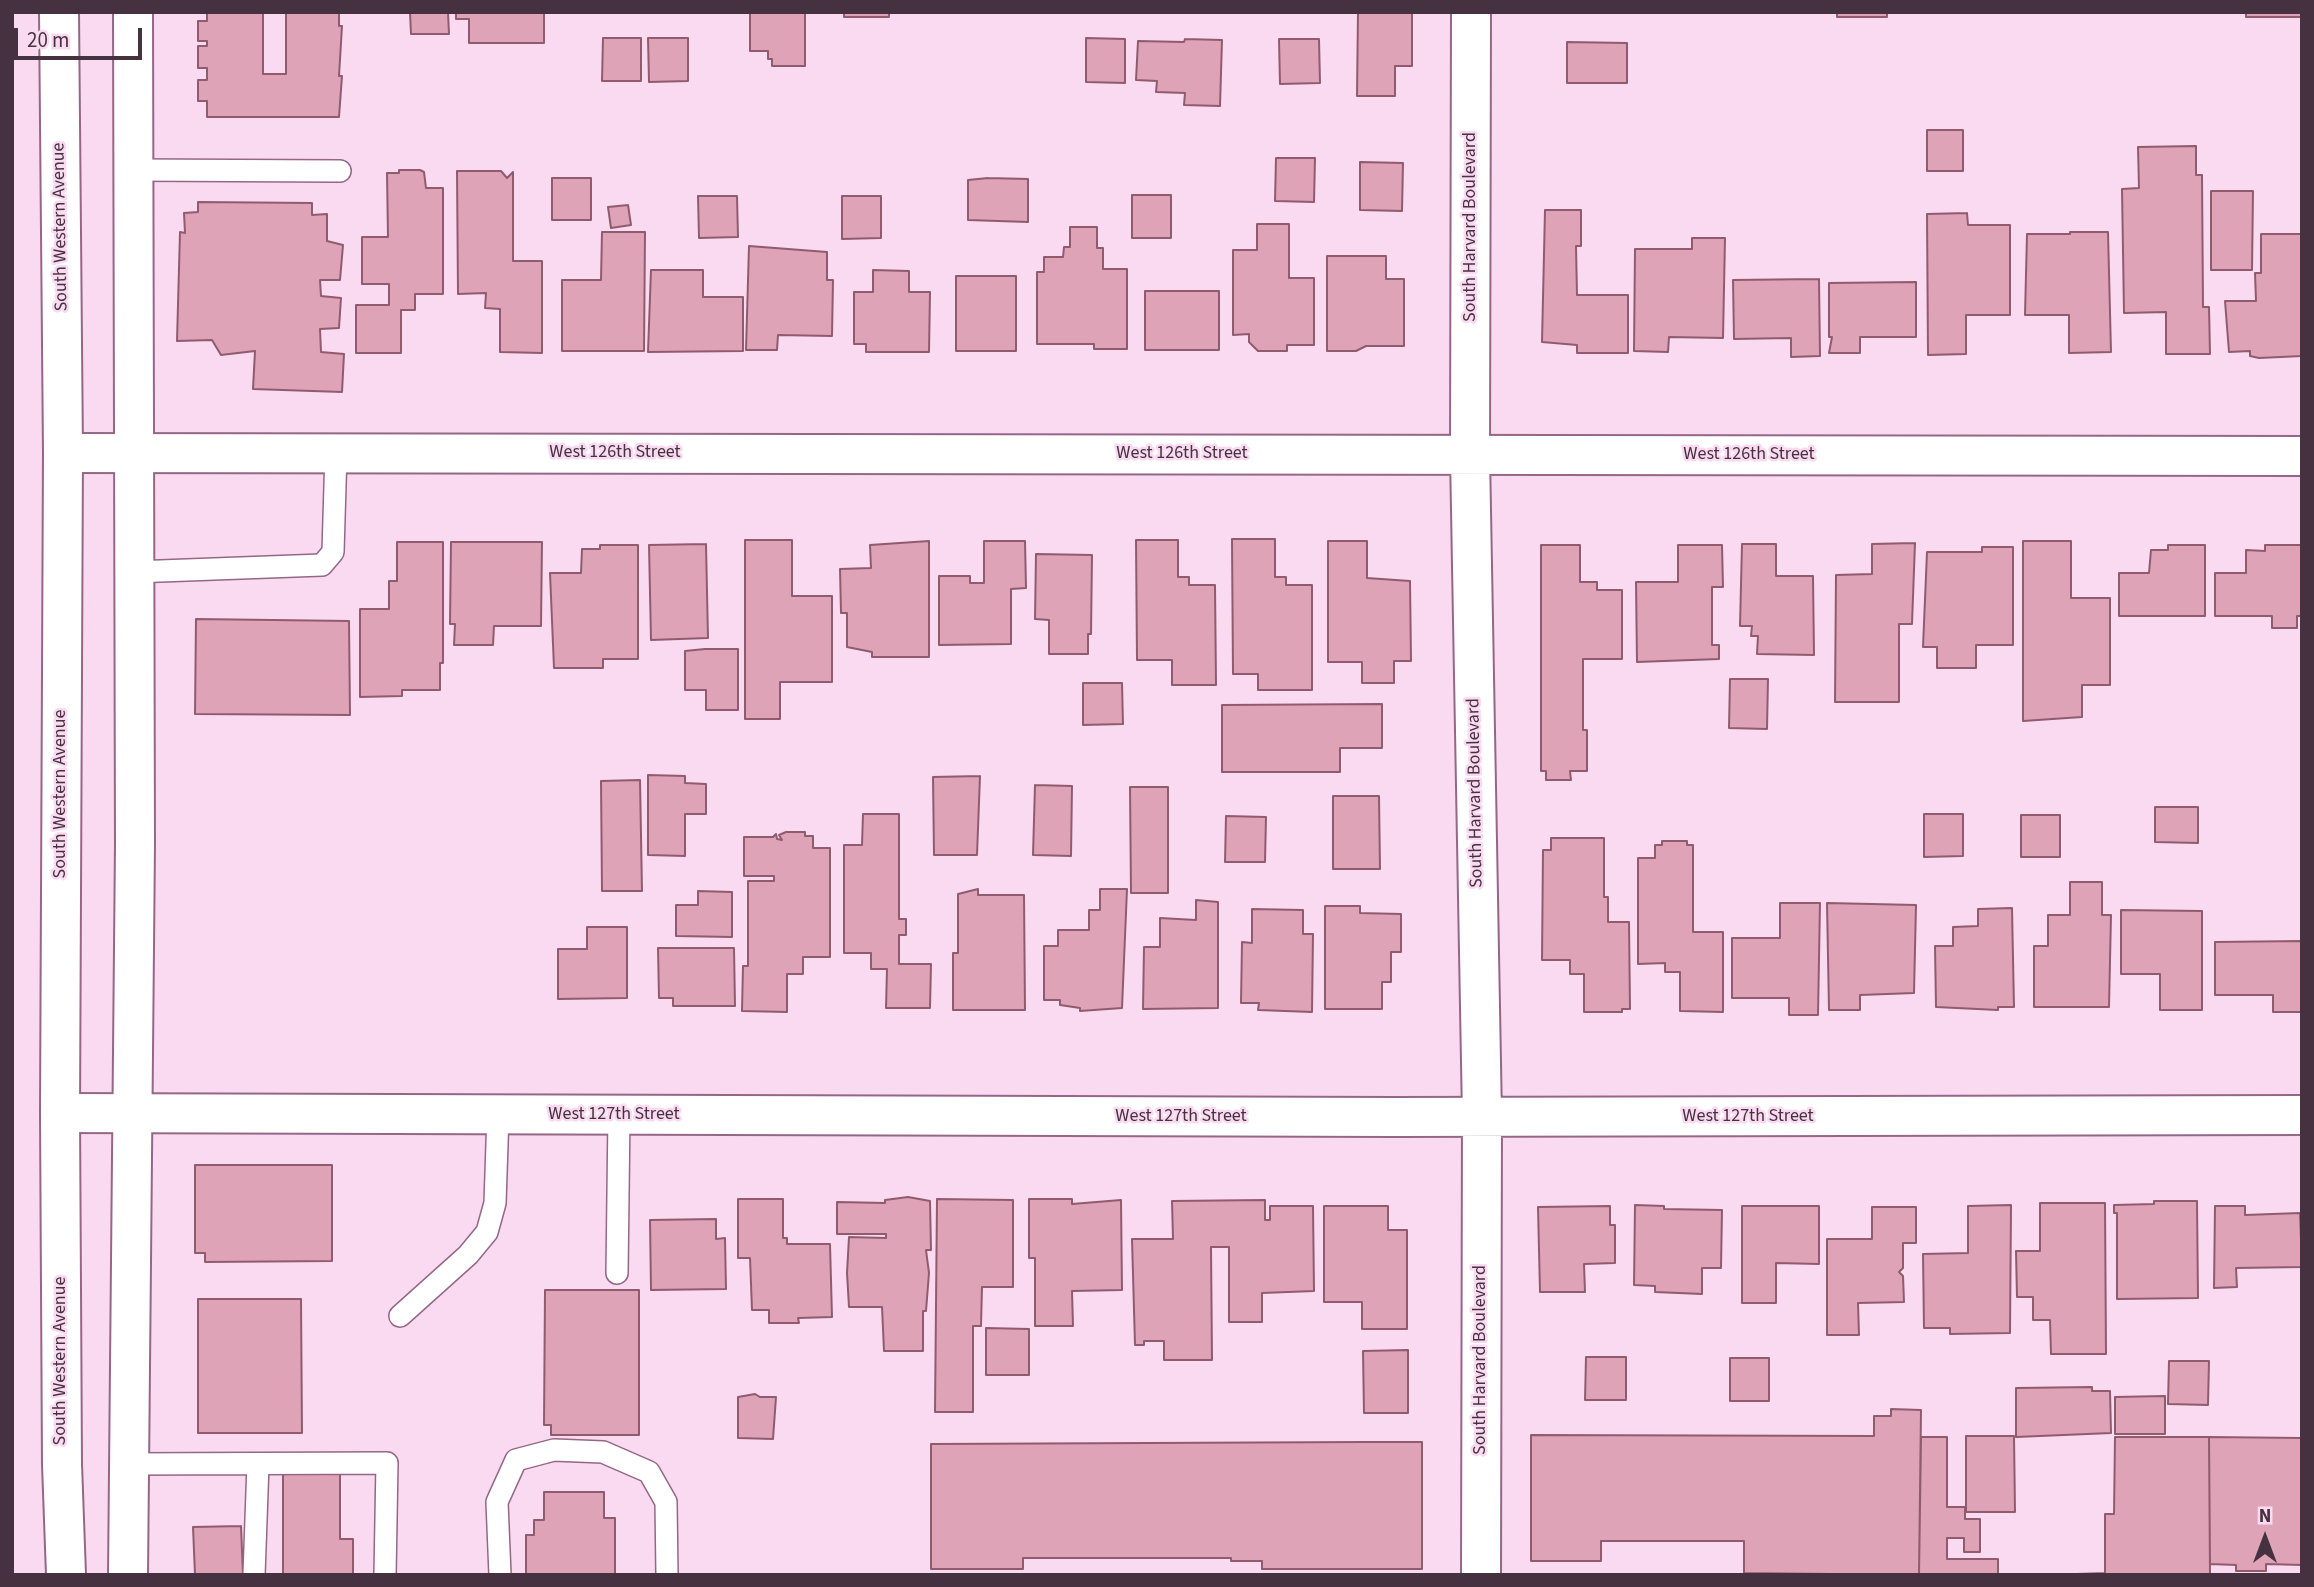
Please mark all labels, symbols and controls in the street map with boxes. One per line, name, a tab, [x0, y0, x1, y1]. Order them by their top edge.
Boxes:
scale bar	[18, 14, 145, 58]
text: 20 m	[27, 25, 69, 55]
street label: South Harvard Boulevard	[1460, 132, 1482, 322]
street label: South Western Avenue	[49, 142, 73, 312]
street label: West 126th Street	[549, 442, 681, 464]
street label: West 126th Street	[1116, 443, 1248, 465]
street label: West 126th Street	[1683, 444, 1815, 466]
street label: South Harvard Boulevard	[1464, 698, 1488, 888]
street label: South Western Avenue	[50, 710, 72, 878]
street label: West 127th Street	[548, 1104, 680, 1126]
street label: West 127th Street	[1115, 1106, 1247, 1128]
street label: West 127th Street	[1682, 1106, 1814, 1128]
street label: South Harvard Boulevard	[1470, 1265, 1492, 1455]
street label: South Western Avenue	[50, 1277, 72, 1445]
north arrow	[2230, 1503, 2300, 1573]
text: N	[2259, 1503, 2271, 1530]

